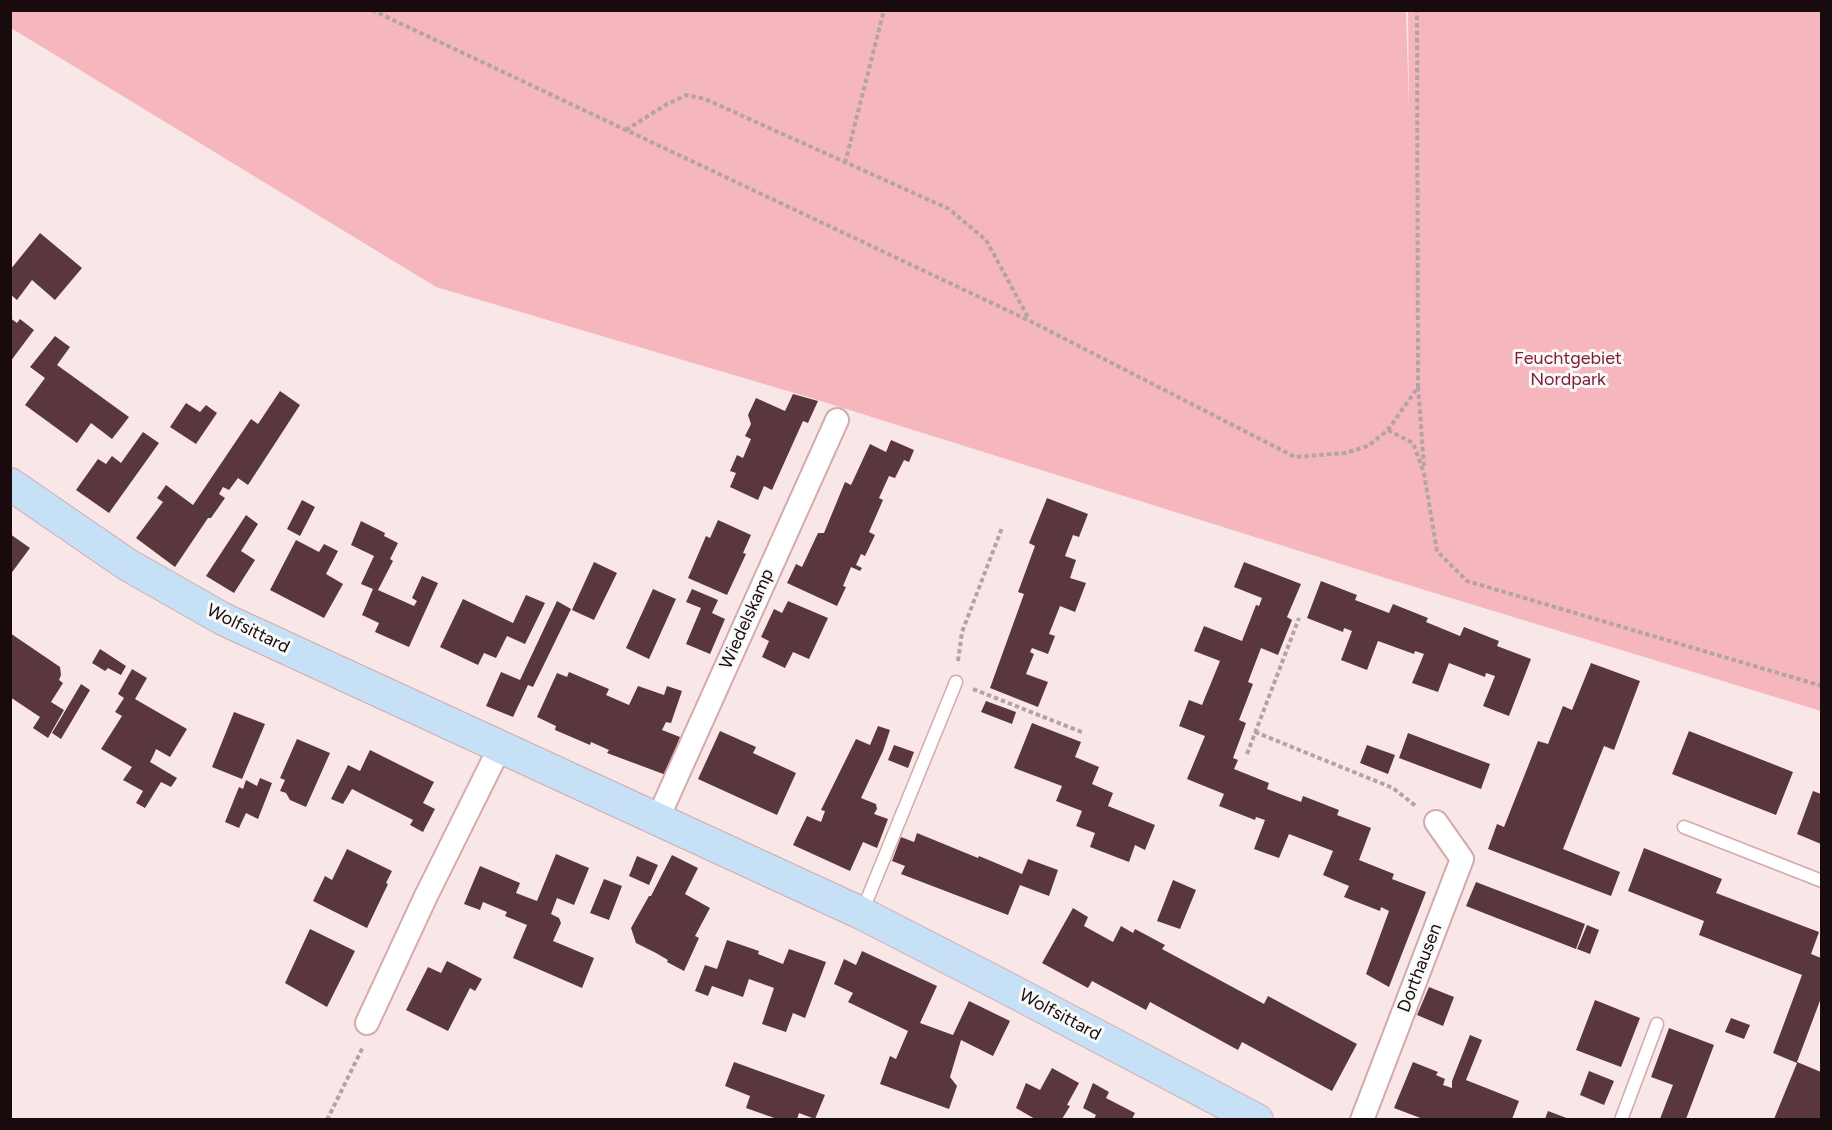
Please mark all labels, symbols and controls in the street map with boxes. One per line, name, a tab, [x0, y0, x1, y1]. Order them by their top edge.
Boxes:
park label: Feuchtgebiet Nordpark	[1514, 348, 1622, 391]
street label: Wiedelskamp	[715, 565, 779, 673]
street label: Wolfsittard	[203, 600, 293, 658]
street label: Dorthausen	[1393, 921, 1447, 1015]
street label: Wolfsittard	[1015, 984, 1105, 1046]

